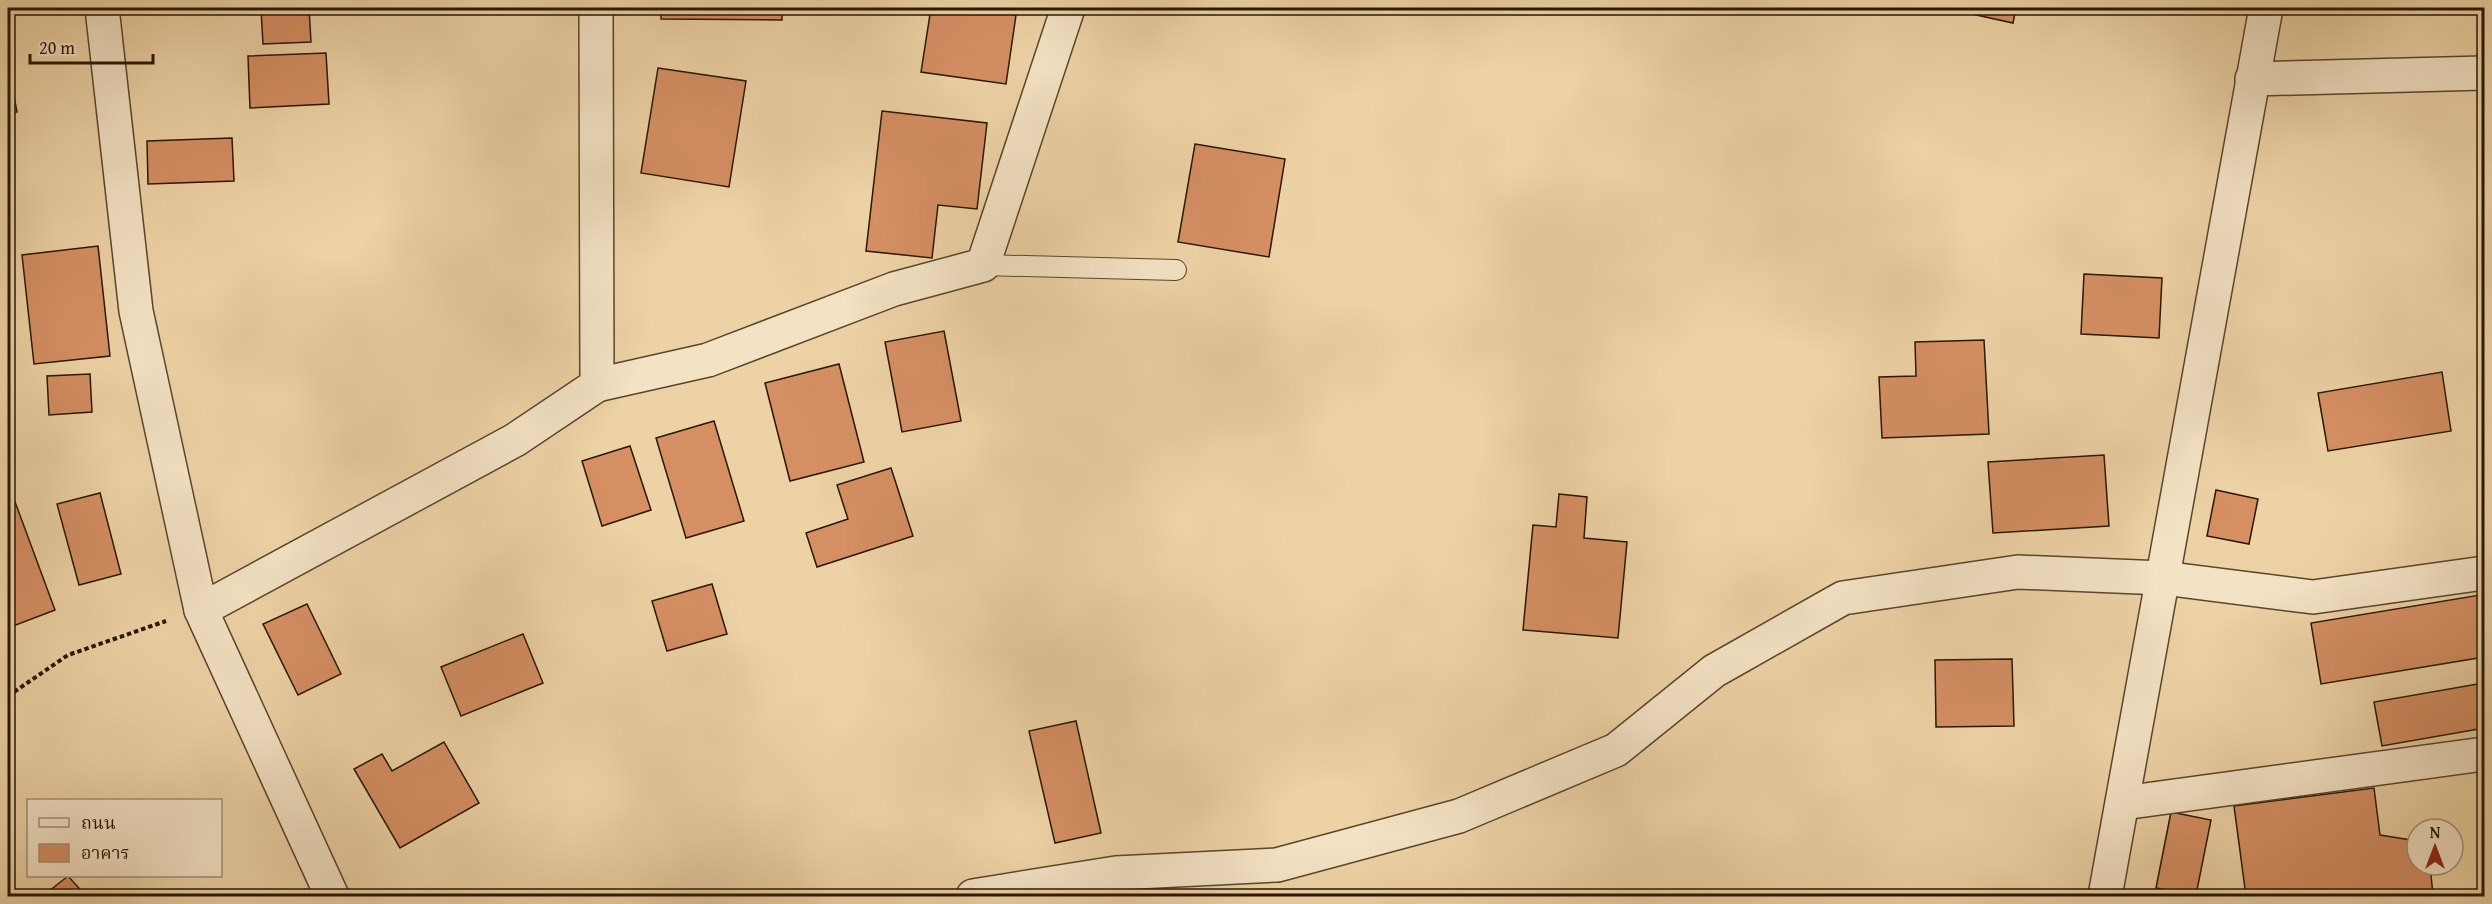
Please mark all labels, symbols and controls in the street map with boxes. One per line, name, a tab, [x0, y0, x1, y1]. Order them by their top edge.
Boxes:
scale bar	[30, 27, 153, 65]
text: 20 m	[39, 34, 75, 61]
legend	[27, 799, 222, 877]
text: ถนน	[81, 809, 116, 836]
north arrow	[2405, 817, 2465, 877]
text: N	[2430, 820, 2441, 844]
text: อาคาร	[81, 839, 130, 866]

